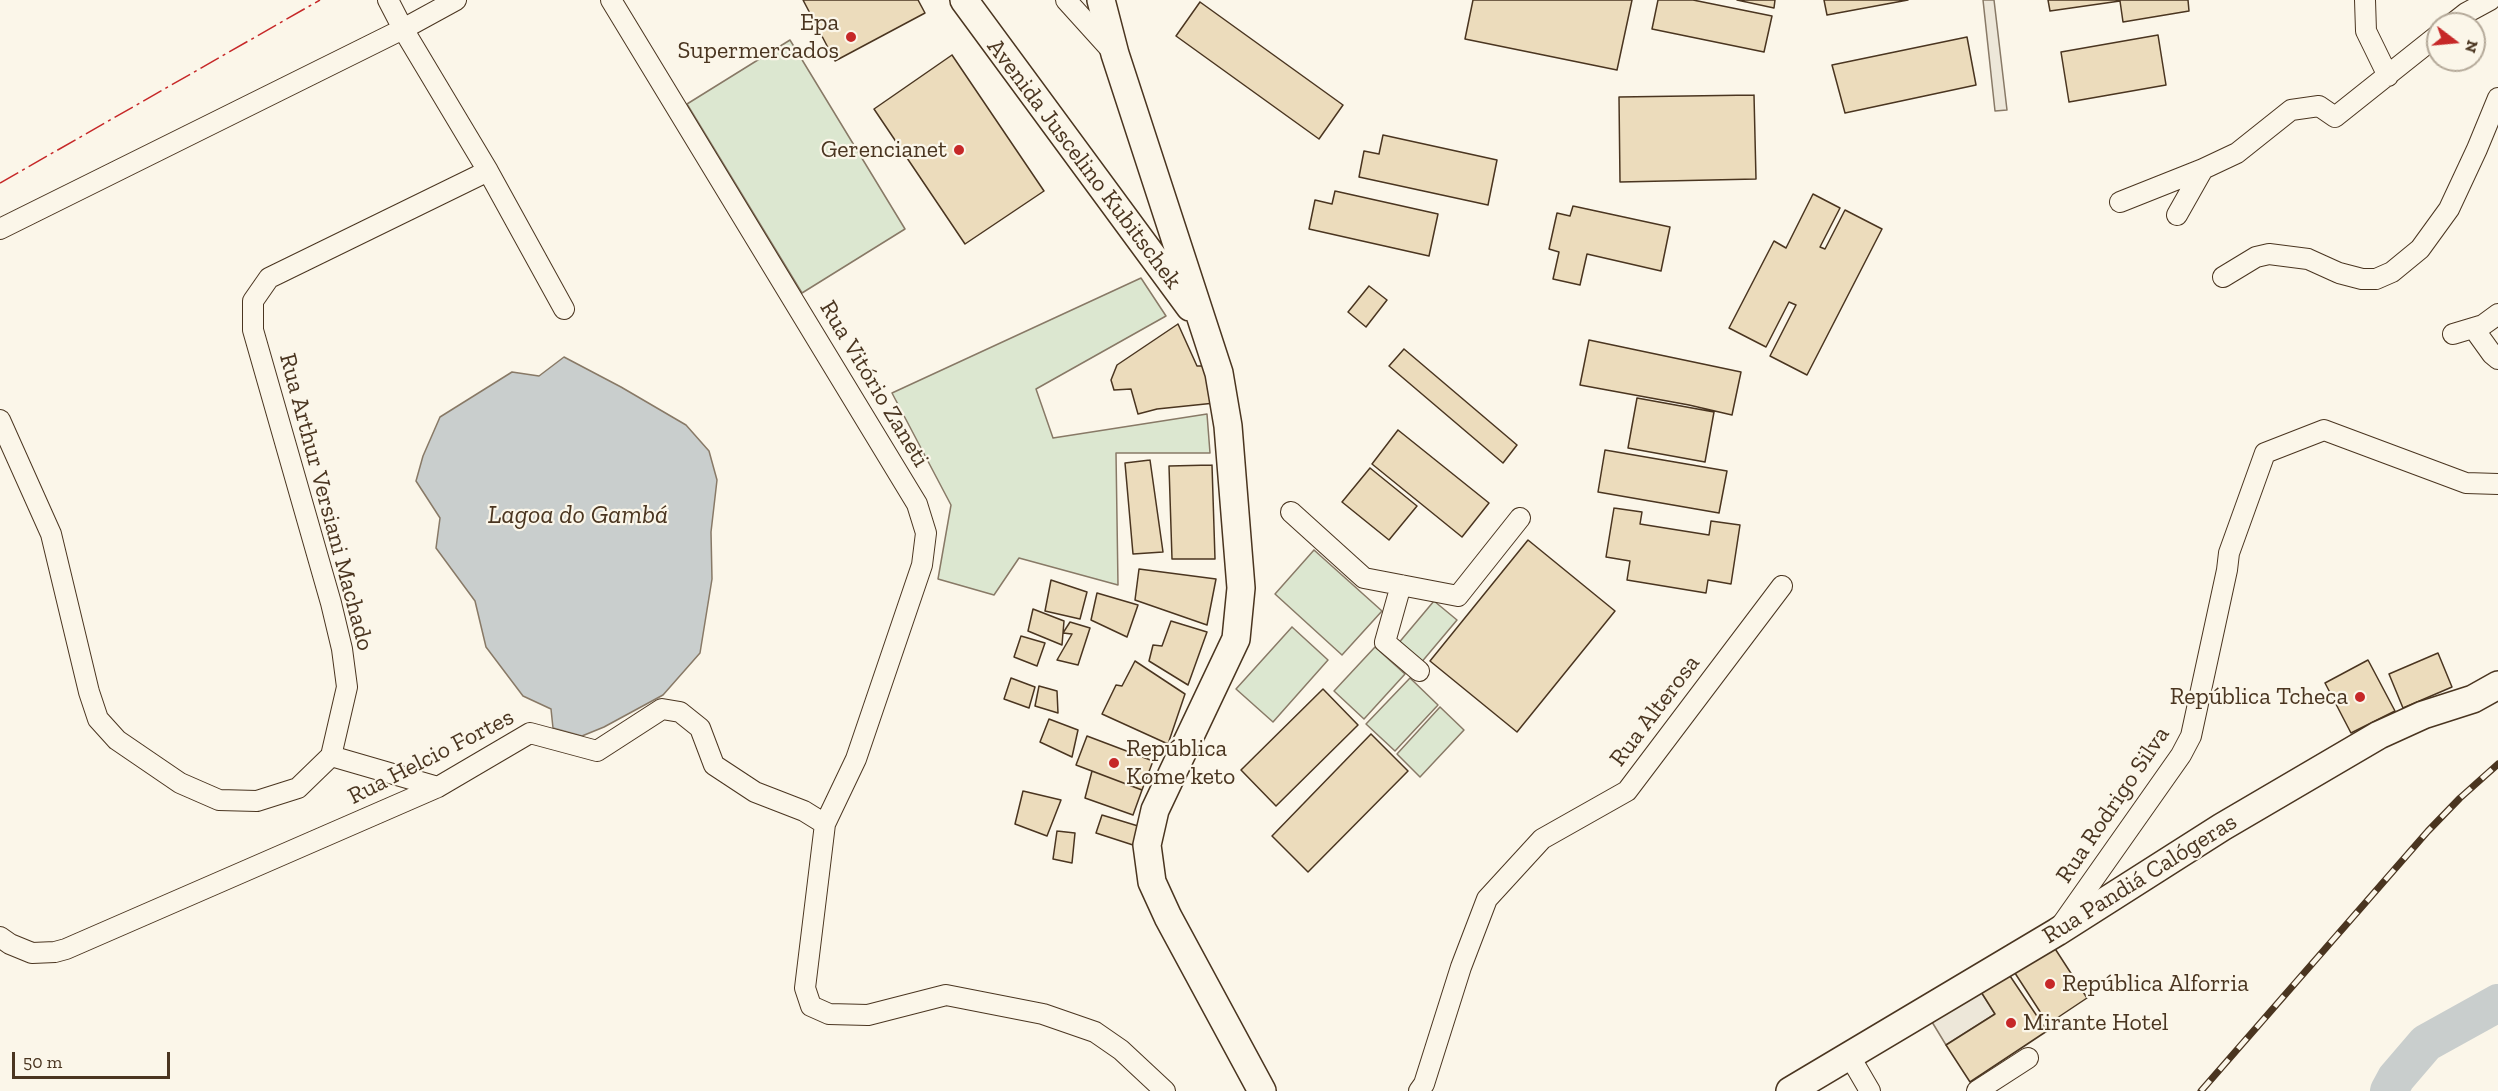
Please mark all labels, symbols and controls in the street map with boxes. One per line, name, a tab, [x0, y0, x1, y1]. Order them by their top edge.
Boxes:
place label: Epa Supermercados	[677, 9, 839, 65]
north arrow	[2426, 12, 2486, 72]
marker: Epa Supermercados	[844, 30, 858, 44]
street label: Avenida Juscelino Kubitschek	[981, 33, 1187, 295]
text: N	[2461, 38, 2483, 55]
place label: Gerencianet	[821, 136, 947, 164]
marker: Gerencianet	[952, 143, 966, 157]
street label: Rua Vitório Zaneti	[813, 296, 935, 472]
street label: Rua Arthur Versiani Machado	[272, 350, 380, 654]
water label: Lagoa do Gambá	[488, 500, 668, 532]
street label: Rua Alterosa	[1604, 650, 1706, 772]
place label: República Tcheca	[2170, 683, 2348, 711]
marker: República Tcheca	[2353, 690, 2367, 704]
street label: Rua Helcio Fortes	[343, 703, 519, 811]
street label: Rua Rodrigo Silva	[2050, 721, 2176, 889]
place label: República Kome keto	[1126, 735, 1235, 791]
marker: República Kome keto	[1107, 756, 1121, 770]
street label: Rua Pandiá Calógeras	[2038, 808, 2242, 950]
place label: República Alforria	[2062, 970, 2249, 998]
marker: República Alforria	[2043, 977, 2057, 991]
place label: Mirante Hotel	[2023, 1009, 2168, 1037]
marker: Mirante Hotel	[2004, 1016, 2018, 1030]
scale bar	[15, 1040, 172, 1078]
text: 50 m	[23, 1051, 62, 1073]

